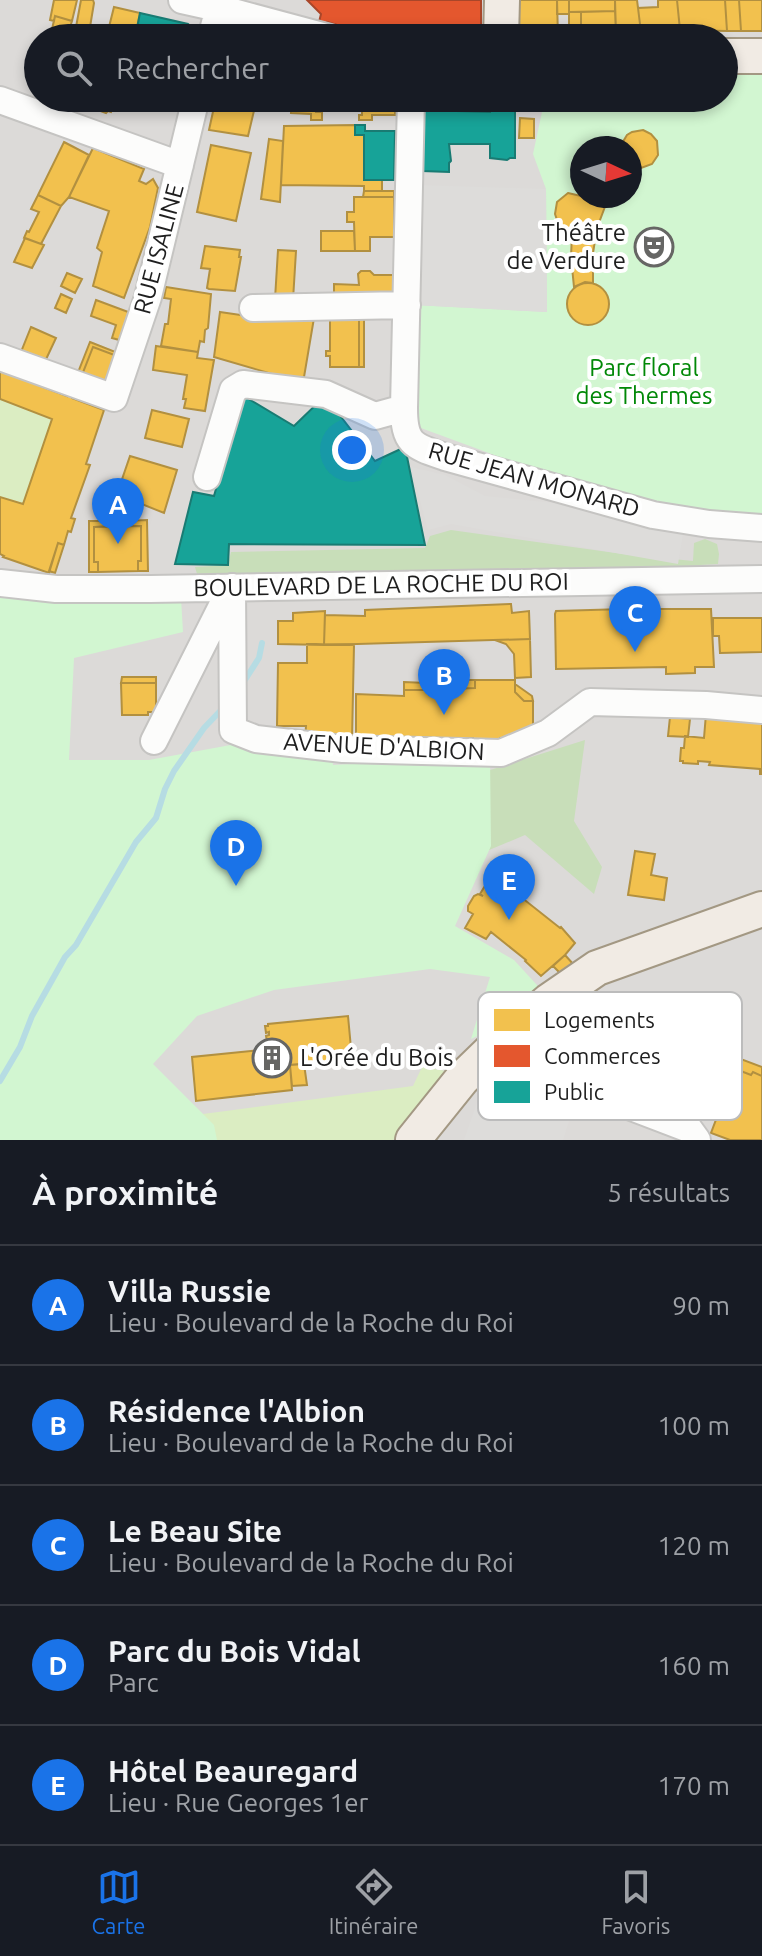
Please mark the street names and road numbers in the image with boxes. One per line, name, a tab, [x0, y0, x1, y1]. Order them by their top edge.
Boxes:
street label: RUE ISALINE	[128, 181, 189, 317]
street label: RUE JEAN MONARD	[425, 436, 643, 523]
street label: BOULEVARD DE LA ROCHE DU ROI	[193, 568, 569, 601]
street label: AVENUE D'ALBION	[283, 728, 485, 765]

